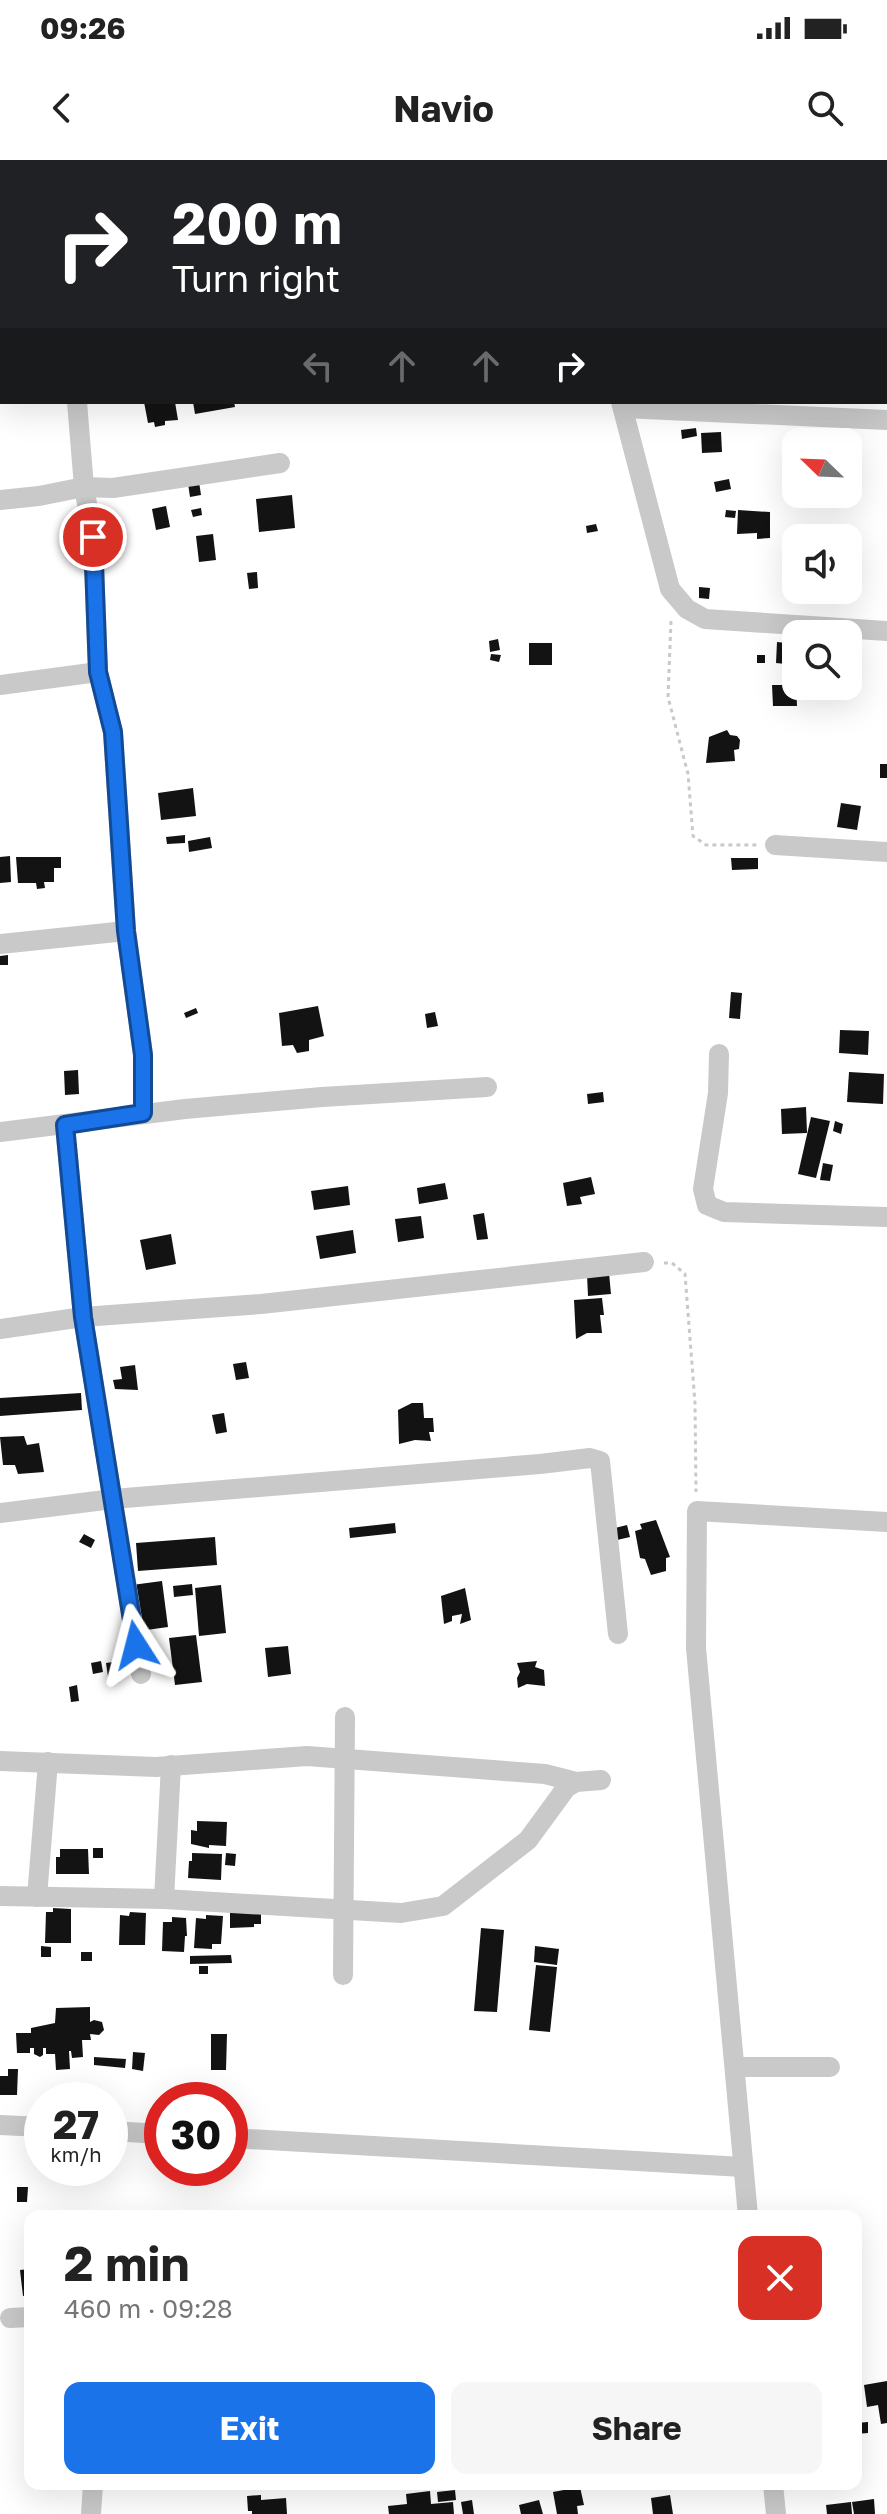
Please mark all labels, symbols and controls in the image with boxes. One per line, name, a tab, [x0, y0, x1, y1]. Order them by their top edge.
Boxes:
text: 09:26	[40, 10, 126, 46]
icon: back	[40, 86, 84, 130]
icon: search	[803, 86, 847, 130]
text: Navio	[393, 87, 494, 130]
text: 200 m	[172, 189, 342, 256]
icon: right	[40, 192, 144, 296]
text: Turn right	[172, 257, 340, 300]
icon: left	[296, 344, 340, 388]
icon: ahead	[380, 344, 424, 388]
icon: ahead	[464, 344, 508, 388]
icon: right	[548, 344, 592, 388]
north arrow	[782, 428, 862, 508]
map controls	[782, 428, 862, 700]
pin	[59, 503, 127, 571]
icon: arrive	[71, 515, 115, 559]
button: sound	[782, 524, 862, 604]
button: search	[782, 620, 862, 700]
position arrow	[94, 1603, 178, 1687]
speed limit sign: 30	[144, 2082, 248, 2186]
text: 27	[53, 2100, 99, 2148]
text: km/h	[51, 2142, 101, 2166]
text: 2 min	[64, 2234, 189, 2292]
button: close	[738, 2236, 822, 2320]
text: 460 m · 09:28	[64, 2293, 233, 2324]
button: Exit	[64, 2382, 435, 2474]
button: Share	[451, 2382, 822, 2474]

